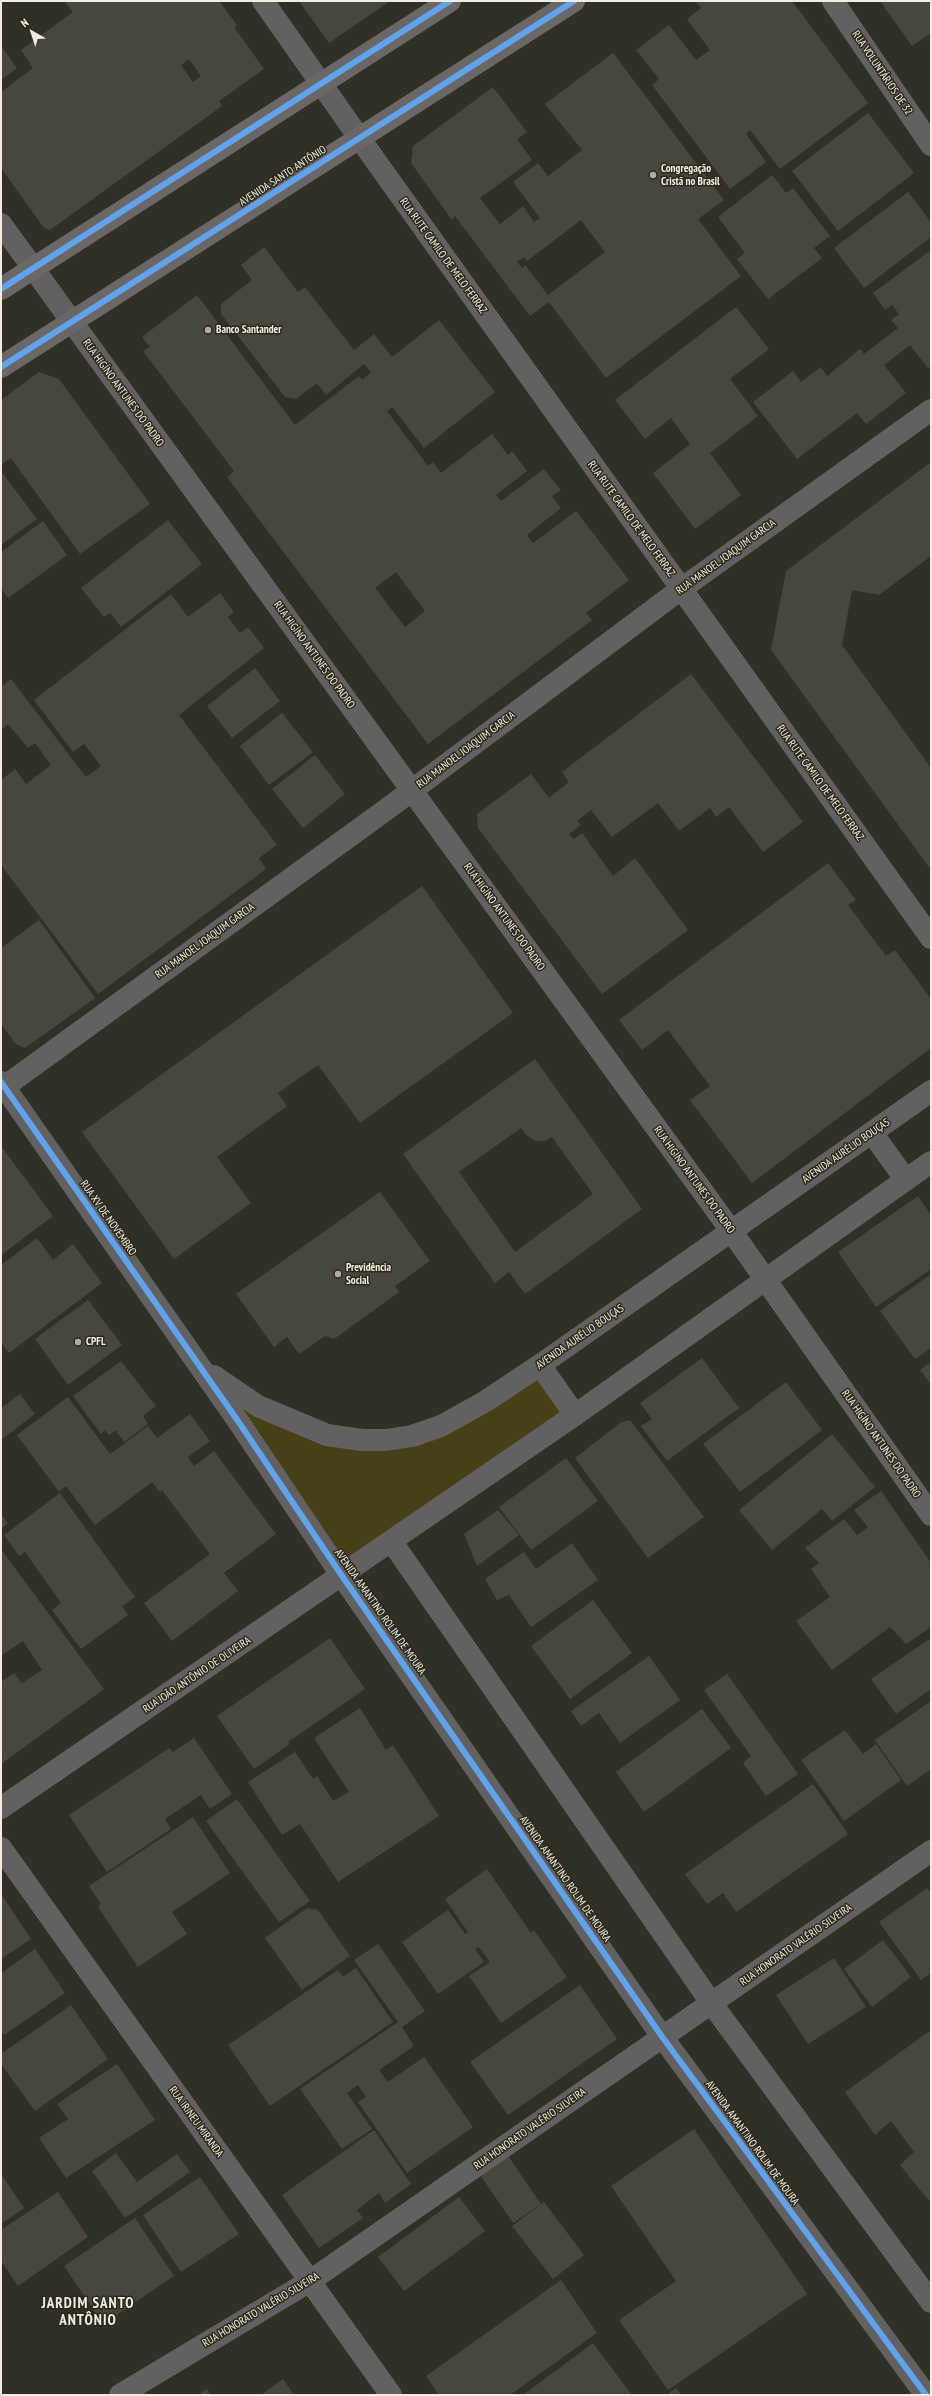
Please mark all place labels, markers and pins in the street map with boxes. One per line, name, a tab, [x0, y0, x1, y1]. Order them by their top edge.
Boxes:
place label: Congregação Cristã no Brasil	[661, 162, 720, 188]
marker: Congregação Cristã no Brasil	[648, 170, 658, 180]
place label: Banco Santander	[216, 323, 282, 337]
marker: Banco Santander	[203, 325, 213, 335]
place label: Previdência Social	[346, 1261, 391, 1287]
marker: Previdência Social	[333, 1269, 343, 1279]
place label: CPFL	[86, 1335, 106, 1349]
marker: CPFL	[73, 1337, 83, 1347]

